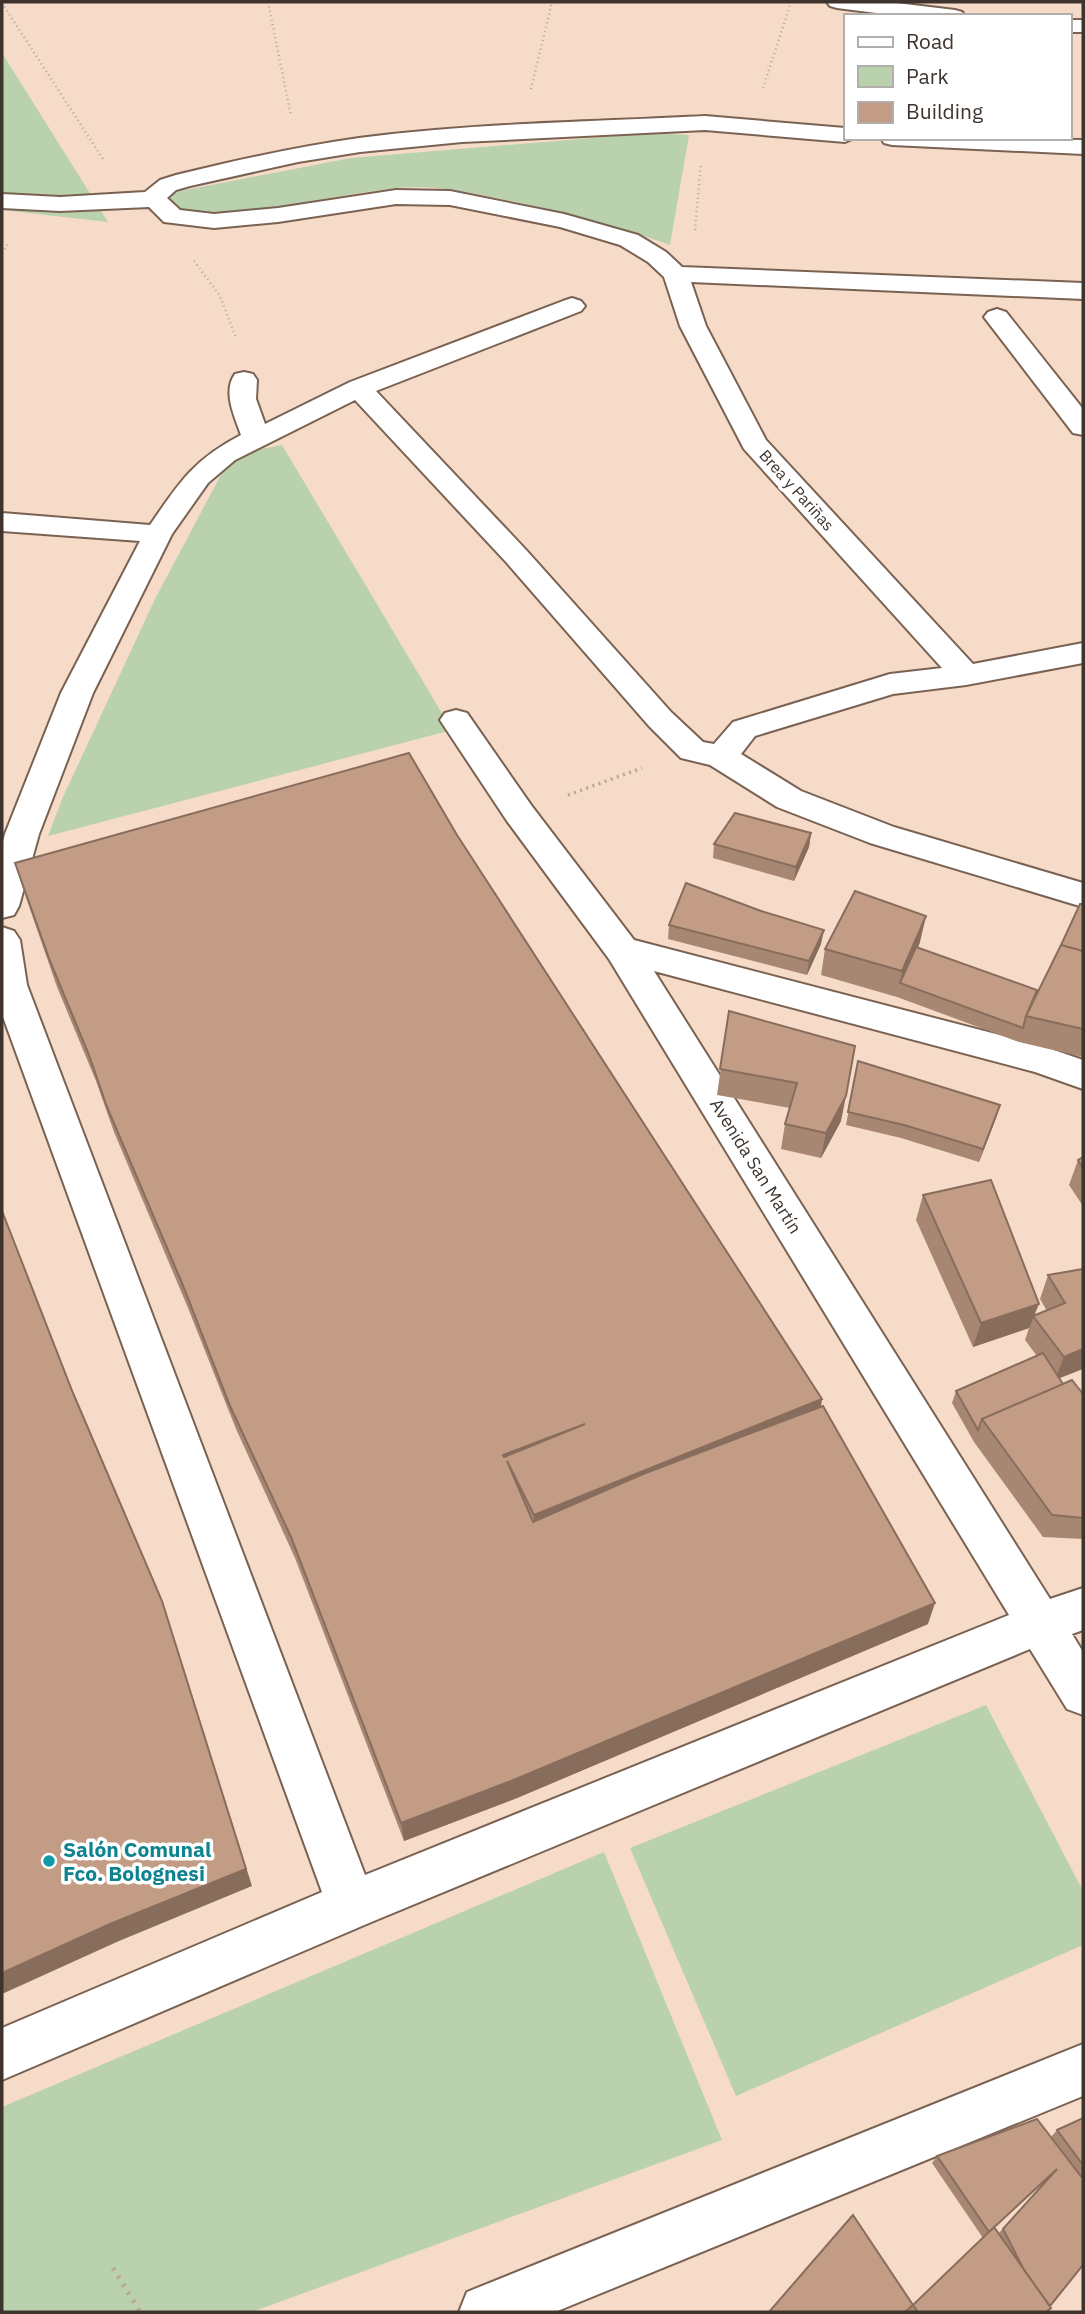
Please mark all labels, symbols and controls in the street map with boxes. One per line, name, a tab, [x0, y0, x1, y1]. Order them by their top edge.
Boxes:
legend	[844, 14, 1071, 140]
text: Road	[906, 27, 954, 55]
text: Park	[906, 62, 949, 90]
text: Building	[906, 97, 983, 125]
street label: Brea y Pariñas	[755, 445, 839, 535]
street label: Avenida San Martín	[705, 1094, 807, 1238]
place label: Salón Comunal Fco. Bolognesi	[63, 1835, 211, 1887]
marker: Salón Comunal Fco. Bolognesi	[41, 1853, 57, 1869]

